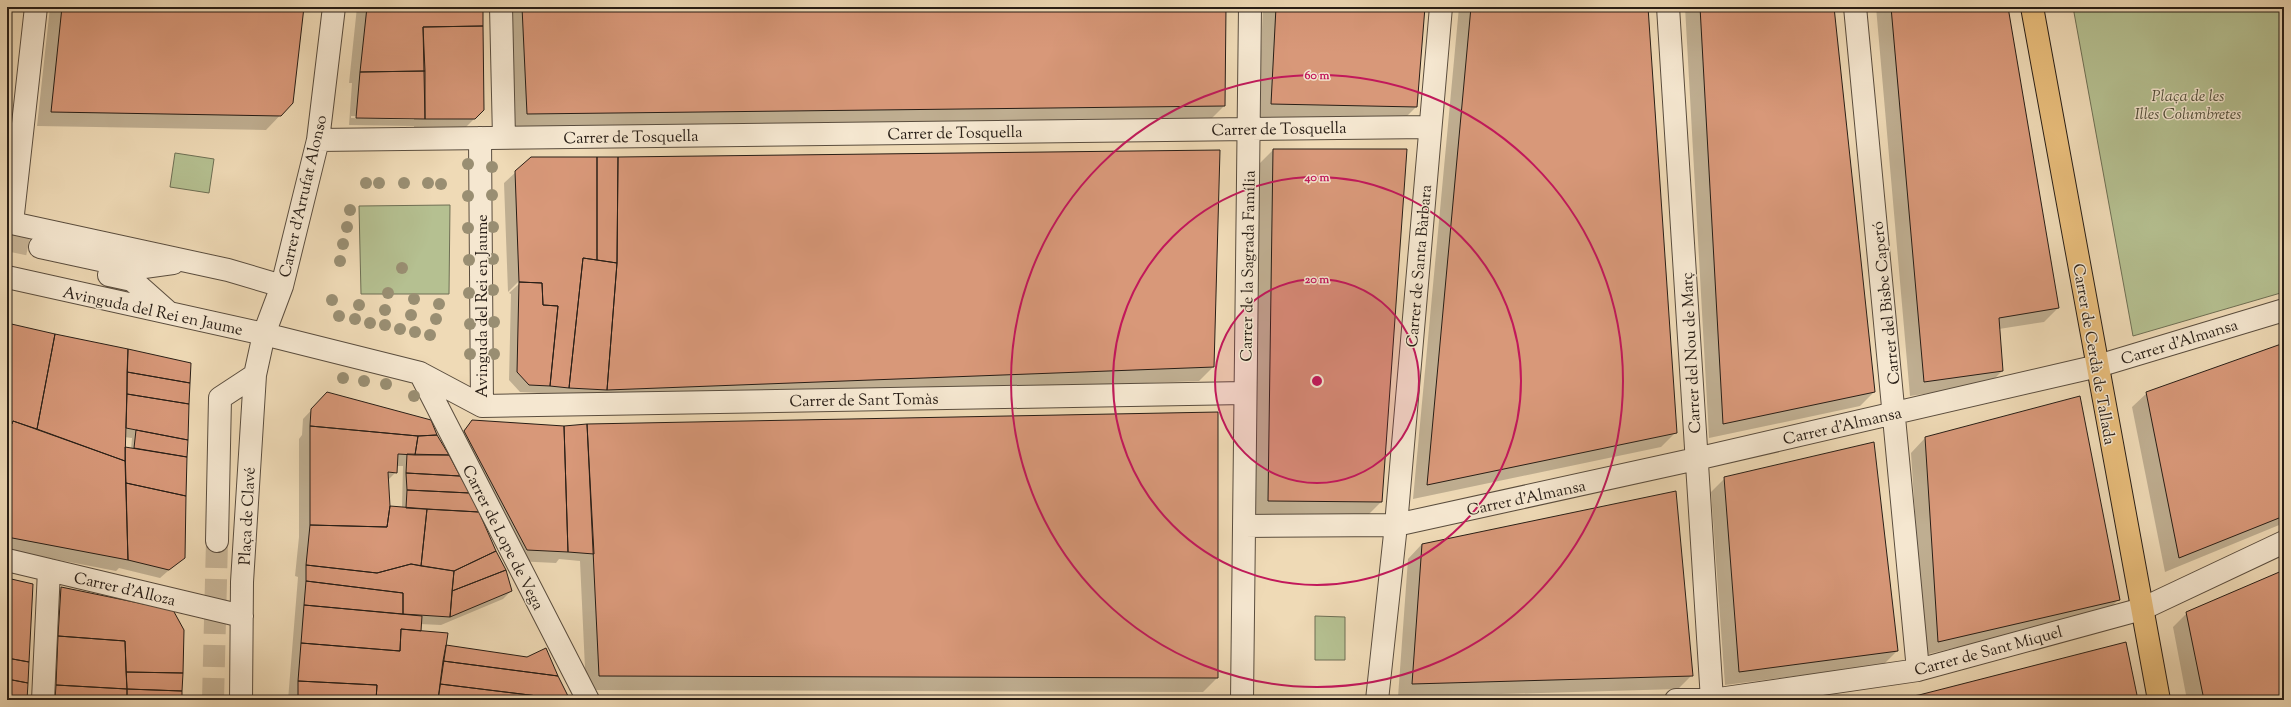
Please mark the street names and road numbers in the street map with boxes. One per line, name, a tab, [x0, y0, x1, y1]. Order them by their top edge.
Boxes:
street label: Carrer d'Arrufat Alonso	[275, 113, 334, 280]
street label: Carrer de Tosquella	[1211, 118, 1347, 143]
street label: Carrer de Tosquella	[887, 122, 1023, 147]
street label: Carrer de Tosquella	[563, 126, 699, 151]
street label: Carrer de la Sagrada Família	[1236, 170, 1263, 362]
street label: Carrer de Santa Bàrbara	[1402, 183, 1439, 349]
street label: Avinguda del Rei en Jaume	[472, 214, 495, 398]
street label: Carrer del Bisbe Caperó	[1867, 220, 1908, 386]
street label: Carrer de Cerdà de Tallada	[2065, 262, 2120, 447]
street label: Carrer del Nou de Març	[1677, 272, 1708, 434]
street label: Avinguda del Rei en Jaume	[60, 282, 245, 343]
street label: Carrer d'Almansa	[2118, 314, 2242, 372]
street label: Carrer de Sant Tomàs	[789, 389, 939, 414]
street label: Carrer d'Almansa	[1781, 402, 1905, 452]
street label: Carrer de Lope de Vega	[455, 462, 549, 615]
street label: Plaça de Clavé	[234, 466, 263, 566]
street label: Carrer d'Almansa	[1465, 475, 1589, 523]
street label: Carrer d'Alloza	[71, 568, 178, 613]
street label: Carrer de Sant Miquel	[1912, 621, 2066, 683]

